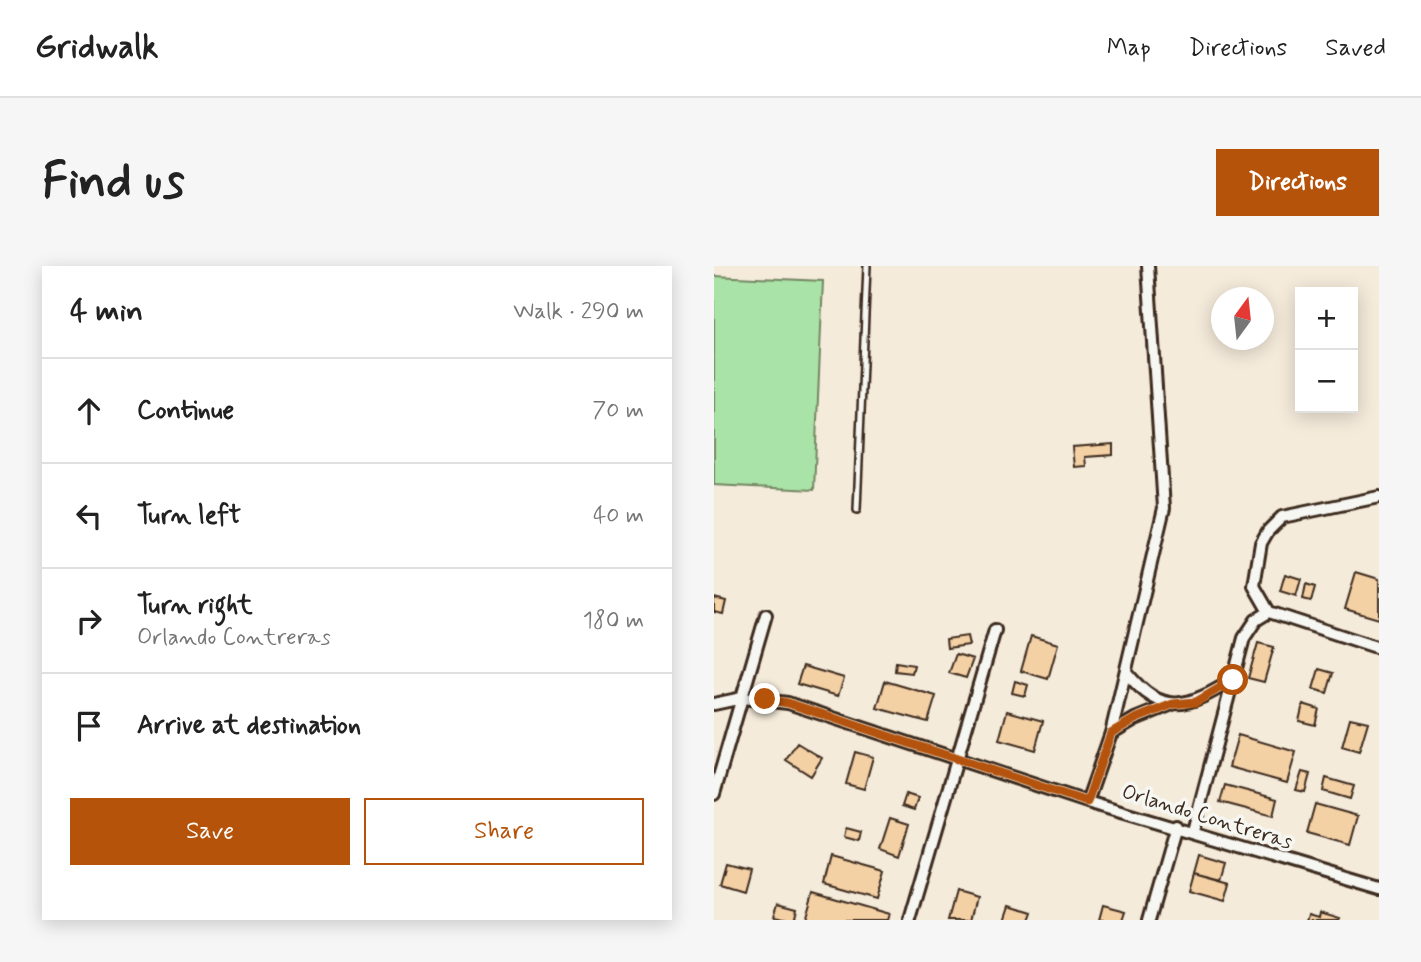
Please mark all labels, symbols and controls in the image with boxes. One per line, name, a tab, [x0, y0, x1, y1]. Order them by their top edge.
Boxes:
text: Gridwalk	[35, 26, 159, 70]
text: Map	[1107, 33, 1151, 64]
text: Directions	[1189, 33, 1287, 64]
text: Saved	[1325, 33, 1386, 64]
button: Directions	[1216, 149, 1379, 216]
text: Find us	[42, 150, 185, 215]
north arrow	[1211, 287, 1274, 350]
map controls	[1295, 287, 1358, 413]
button: +	[1295, 287, 1358, 350]
text: 4 min	[70, 292, 143, 331]
text: Walk · 290 m	[513, 297, 644, 327]
button: −	[1295, 350, 1358, 413]
icon: ahead	[70, 392, 108, 430]
text: Continue	[137, 394, 234, 428]
text: 70 m	[592, 396, 644, 426]
icon: left	[70, 497, 108, 535]
text: Turn left	[137, 499, 241, 533]
text: 40 m	[593, 501, 644, 531]
text: Turn right	[137, 589, 253, 623]
icon: right	[70, 602, 108, 640]
text: 180 m	[583, 606, 644, 636]
text: Orlando Contreras	[137, 623, 331, 653]
route start	[1217, 664, 1248, 695]
route end	[749, 683, 780, 714]
icon: arrive	[70, 707, 108, 745]
text: Arrive at destination	[137, 709, 361, 743]
street label: Orlando Contreras	[1118, 778, 1296, 856]
button: Save	[70, 798, 350, 865]
button: Share	[364, 798, 644, 865]

